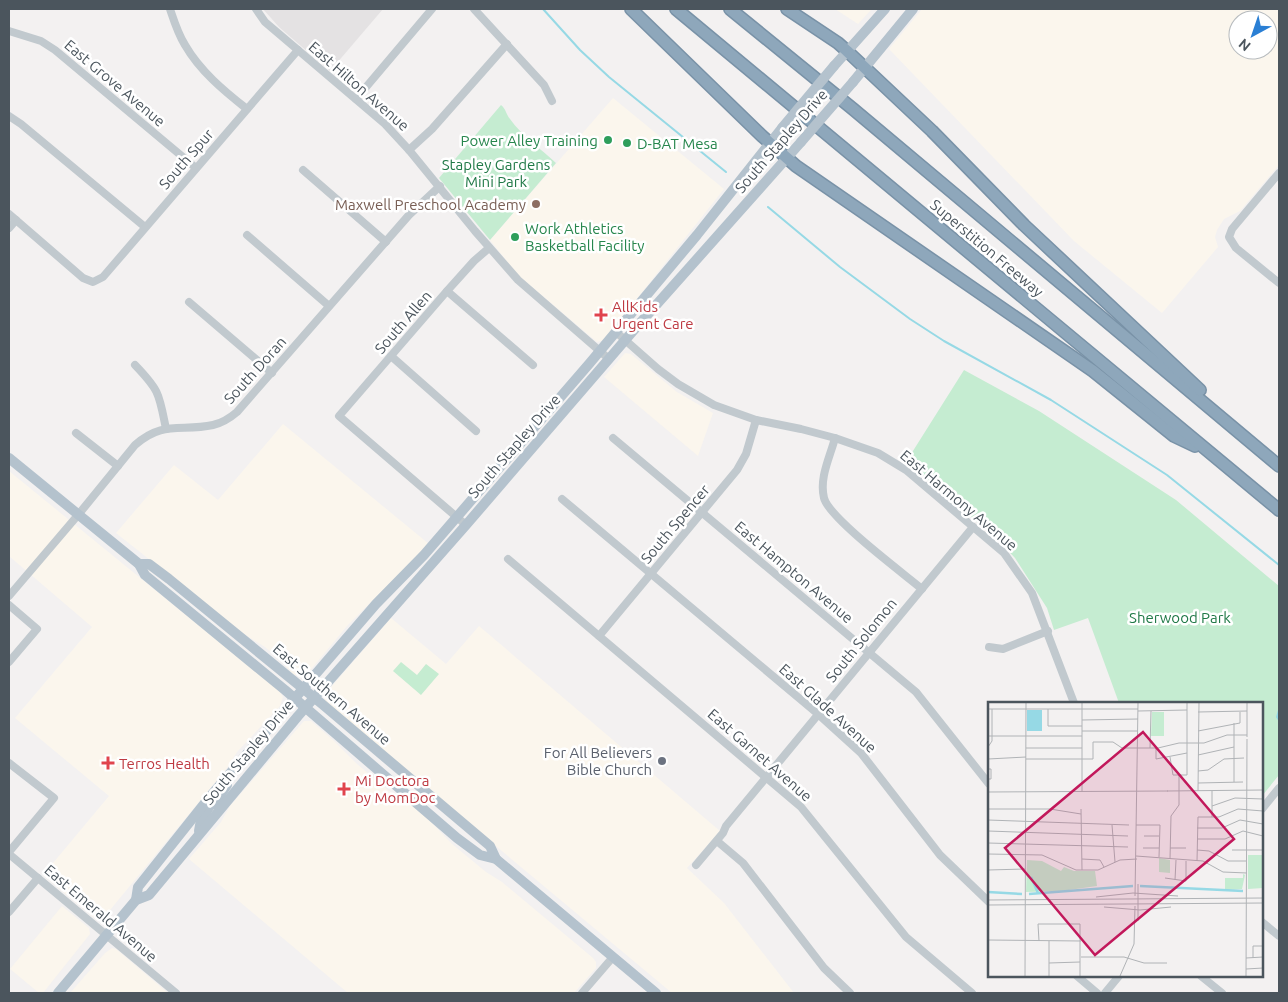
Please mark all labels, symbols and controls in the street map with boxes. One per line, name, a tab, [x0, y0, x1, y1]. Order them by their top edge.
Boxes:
north arrow	[1228, 10, 1278, 60]
text: N	[1235, 35, 1254, 54]
street label: East Grove Avenue	[61, 36, 169, 130]
street label: East Hilton Avenue	[305, 38, 413, 134]
street label: South Stapley Drive	[731, 86, 831, 196]
street label: South Spur	[155, 125, 217, 192]
place label: Power Alley Training	[461, 132, 598, 149]
marker: Power Alley Training	[602, 134, 614, 146]
place label: D-BAT Mesa	[637, 135, 718, 152]
marker: D-BAT Mesa	[621, 137, 633, 149]
park label: Stapley Gardens Mini Park	[442, 156, 550, 190]
place label: Maxwell Preschool Academy	[335, 196, 526, 213]
street label: Superstition Freeway	[927, 196, 1047, 300]
marker: Maxwell Preschool Academy	[530, 198, 542, 210]
place label: Work Athletics Basketball Facility	[525, 220, 644, 254]
marker: Work Athletics Basketball Facility	[509, 231, 521, 243]
street label: South Allen	[371, 287, 435, 357]
place label: AllKids Urgent Care	[612, 298, 694, 332]
marker: AllKids Urgent Care	[594, 308, 608, 322]
street label: South Doran	[220, 333, 290, 407]
street label: South Stapley Drive	[464, 391, 564, 501]
street label: East Harmony Avenue	[897, 446, 1021, 554]
street label: South Spencer	[637, 481, 713, 567]
street label: East Hampton Avenue	[731, 518, 857, 626]
street label: South Solomon	[822, 595, 900, 685]
park label: Sherwood Park	[1129, 609, 1231, 626]
street label: East Southern Avenue	[270, 640, 394, 748]
street label: East Glade Avenue	[776, 660, 880, 756]
street label: South Stapley Drive	[199, 696, 297, 808]
inset map	[988, 702, 1263, 977]
street label: East Garnet Avenue	[705, 705, 815, 805]
place label: For All Believers Bible Church	[544, 744, 652, 778]
place label: Terros Health	[119, 755, 210, 772]
marker: For All Believers Bible Church	[656, 755, 668, 767]
marker: Terros Health	[101, 756, 115, 770]
place label: Mi Doctora by MomDoc	[355, 772, 436, 806]
marker: Mi Doctora by MomDoc	[337, 782, 351, 796]
street label: East Emerald Avenue	[41, 861, 161, 965]

